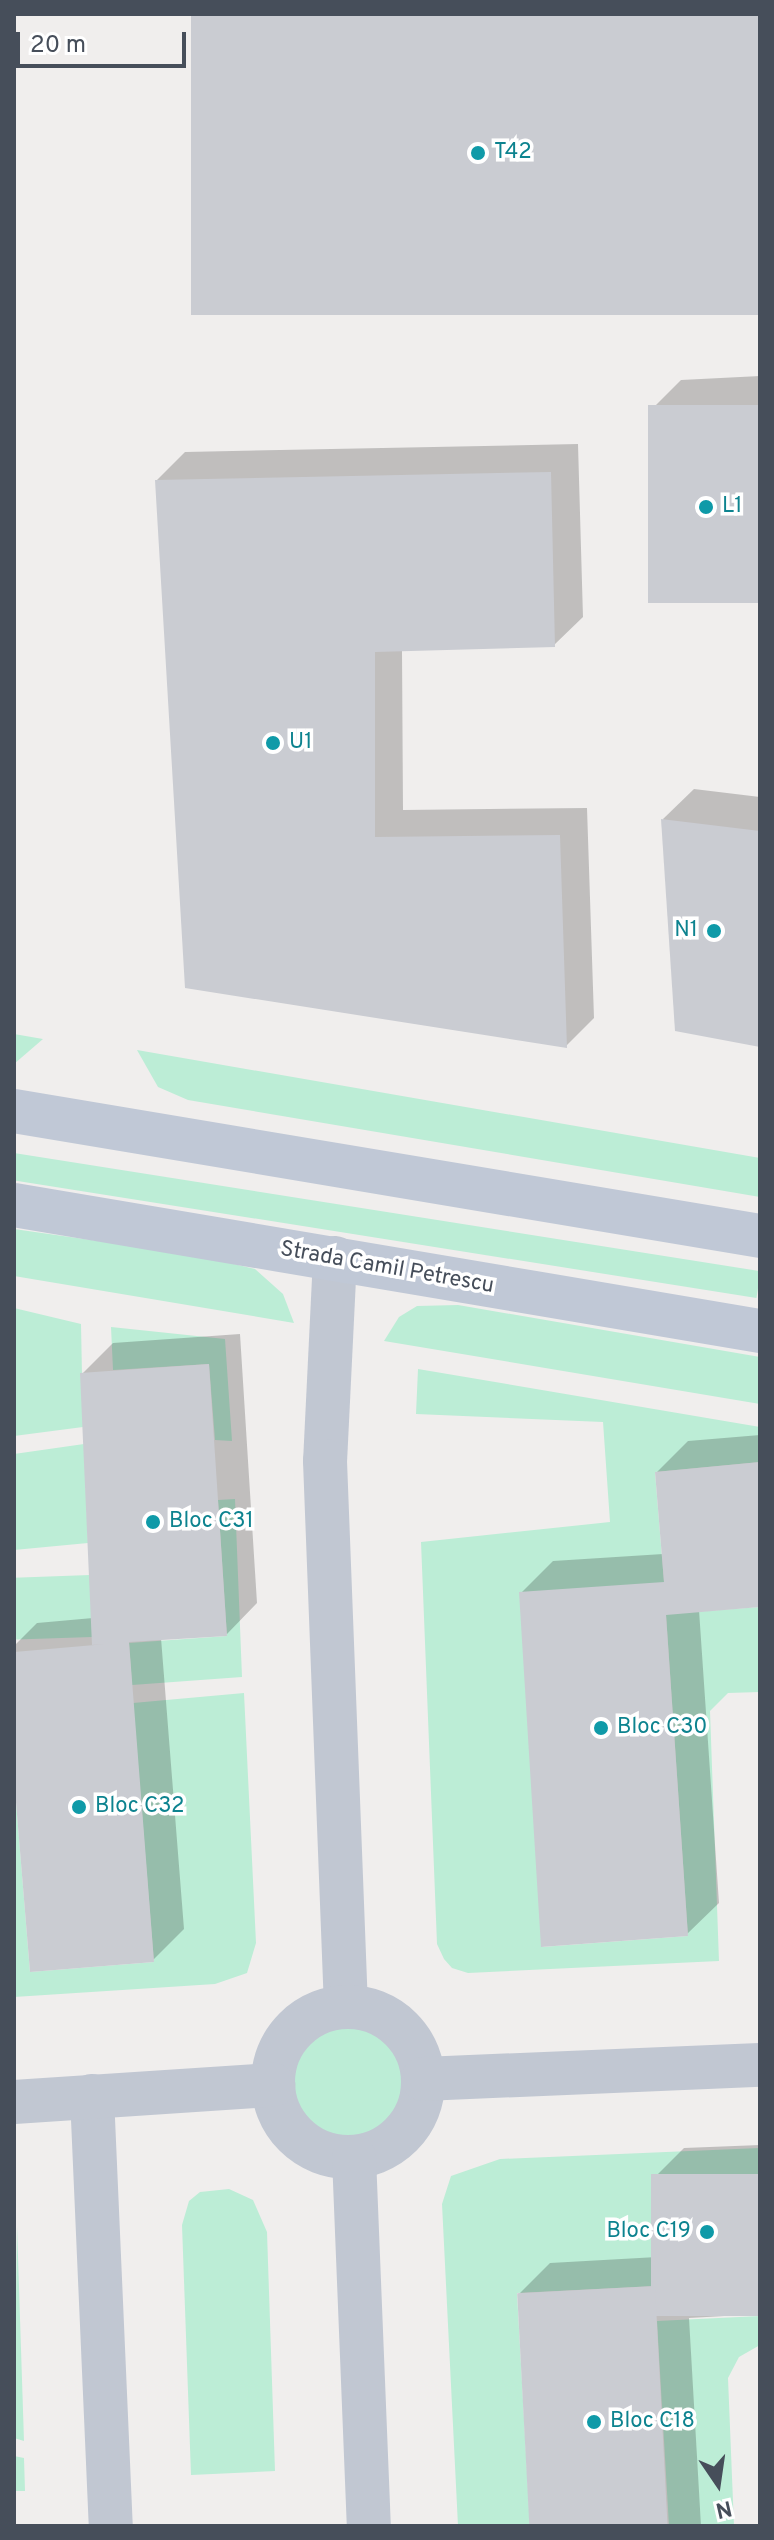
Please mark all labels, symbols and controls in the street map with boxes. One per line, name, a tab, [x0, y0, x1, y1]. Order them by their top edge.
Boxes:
scale bar	[20, 16, 190, 66]
text: 20 m	[30, 31, 86, 61]
place label: T42	[494, 140, 532, 166]
marker: T42	[469, 144, 487, 162]
place label: L1	[722, 494, 743, 520]
marker: L1	[697, 498, 715, 516]
place label: U1	[289, 730, 312, 756]
marker: U1	[264, 734, 282, 752]
place label: N1	[674, 918, 698, 944]
marker: N1	[705, 922, 723, 940]
street label: Strada Camil Petrescu	[278, 1236, 496, 1300]
place label: Bloc C31	[169, 1509, 254, 1535]
marker: Bloc C31	[144, 1513, 162, 1531]
place label: Bloc C30	[617, 1715, 707, 1741]
marker: Bloc C30	[592, 1719, 610, 1737]
place label: Bloc C32	[95, 1794, 184, 1820]
marker: Bloc C32	[70, 1798, 88, 1816]
place label: Bloc C19	[606, 2219, 691, 2245]
marker: Bloc C19	[698, 2223, 716, 2241]
place label: Bloc C18	[610, 2409, 695, 2435]
marker: Bloc C18	[585, 2413, 603, 2431]
north arrow	[678, 2444, 758, 2524]
text: N	[713, 2493, 734, 2523]

